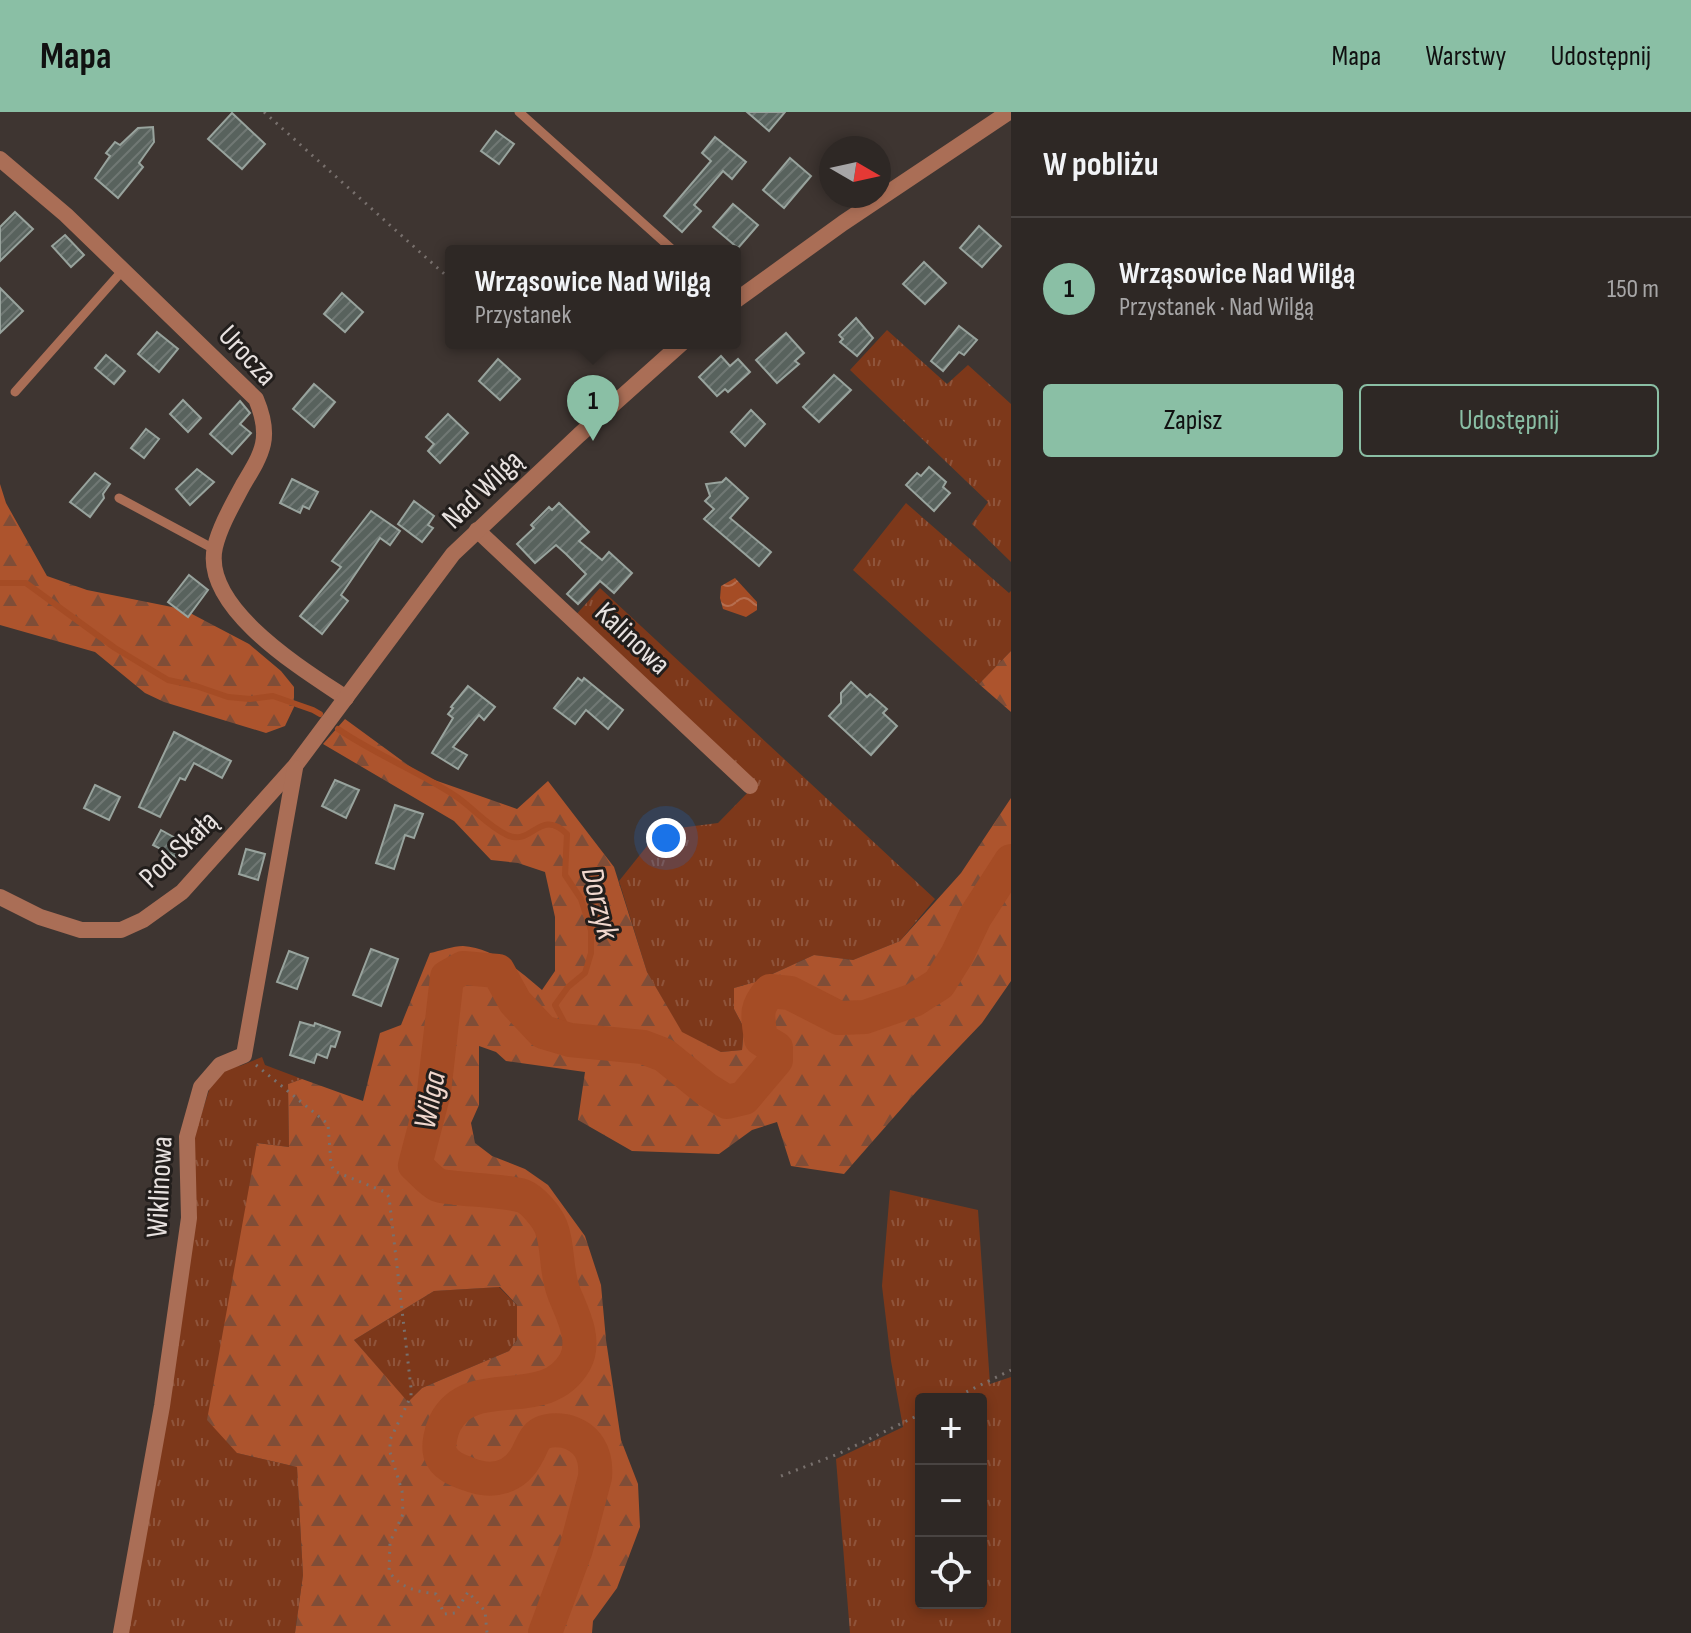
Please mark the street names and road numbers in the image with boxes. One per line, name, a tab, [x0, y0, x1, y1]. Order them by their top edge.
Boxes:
street label: Urocza	[210, 318, 284, 393]
street label: Nad Wilgą	[435, 443, 530, 537]
street label: Kalinowa	[587, 595, 677, 683]
street label: Pod Skałą	[132, 804, 226, 896]
street label: Wiklinowa	[139, 1135, 181, 1239]

